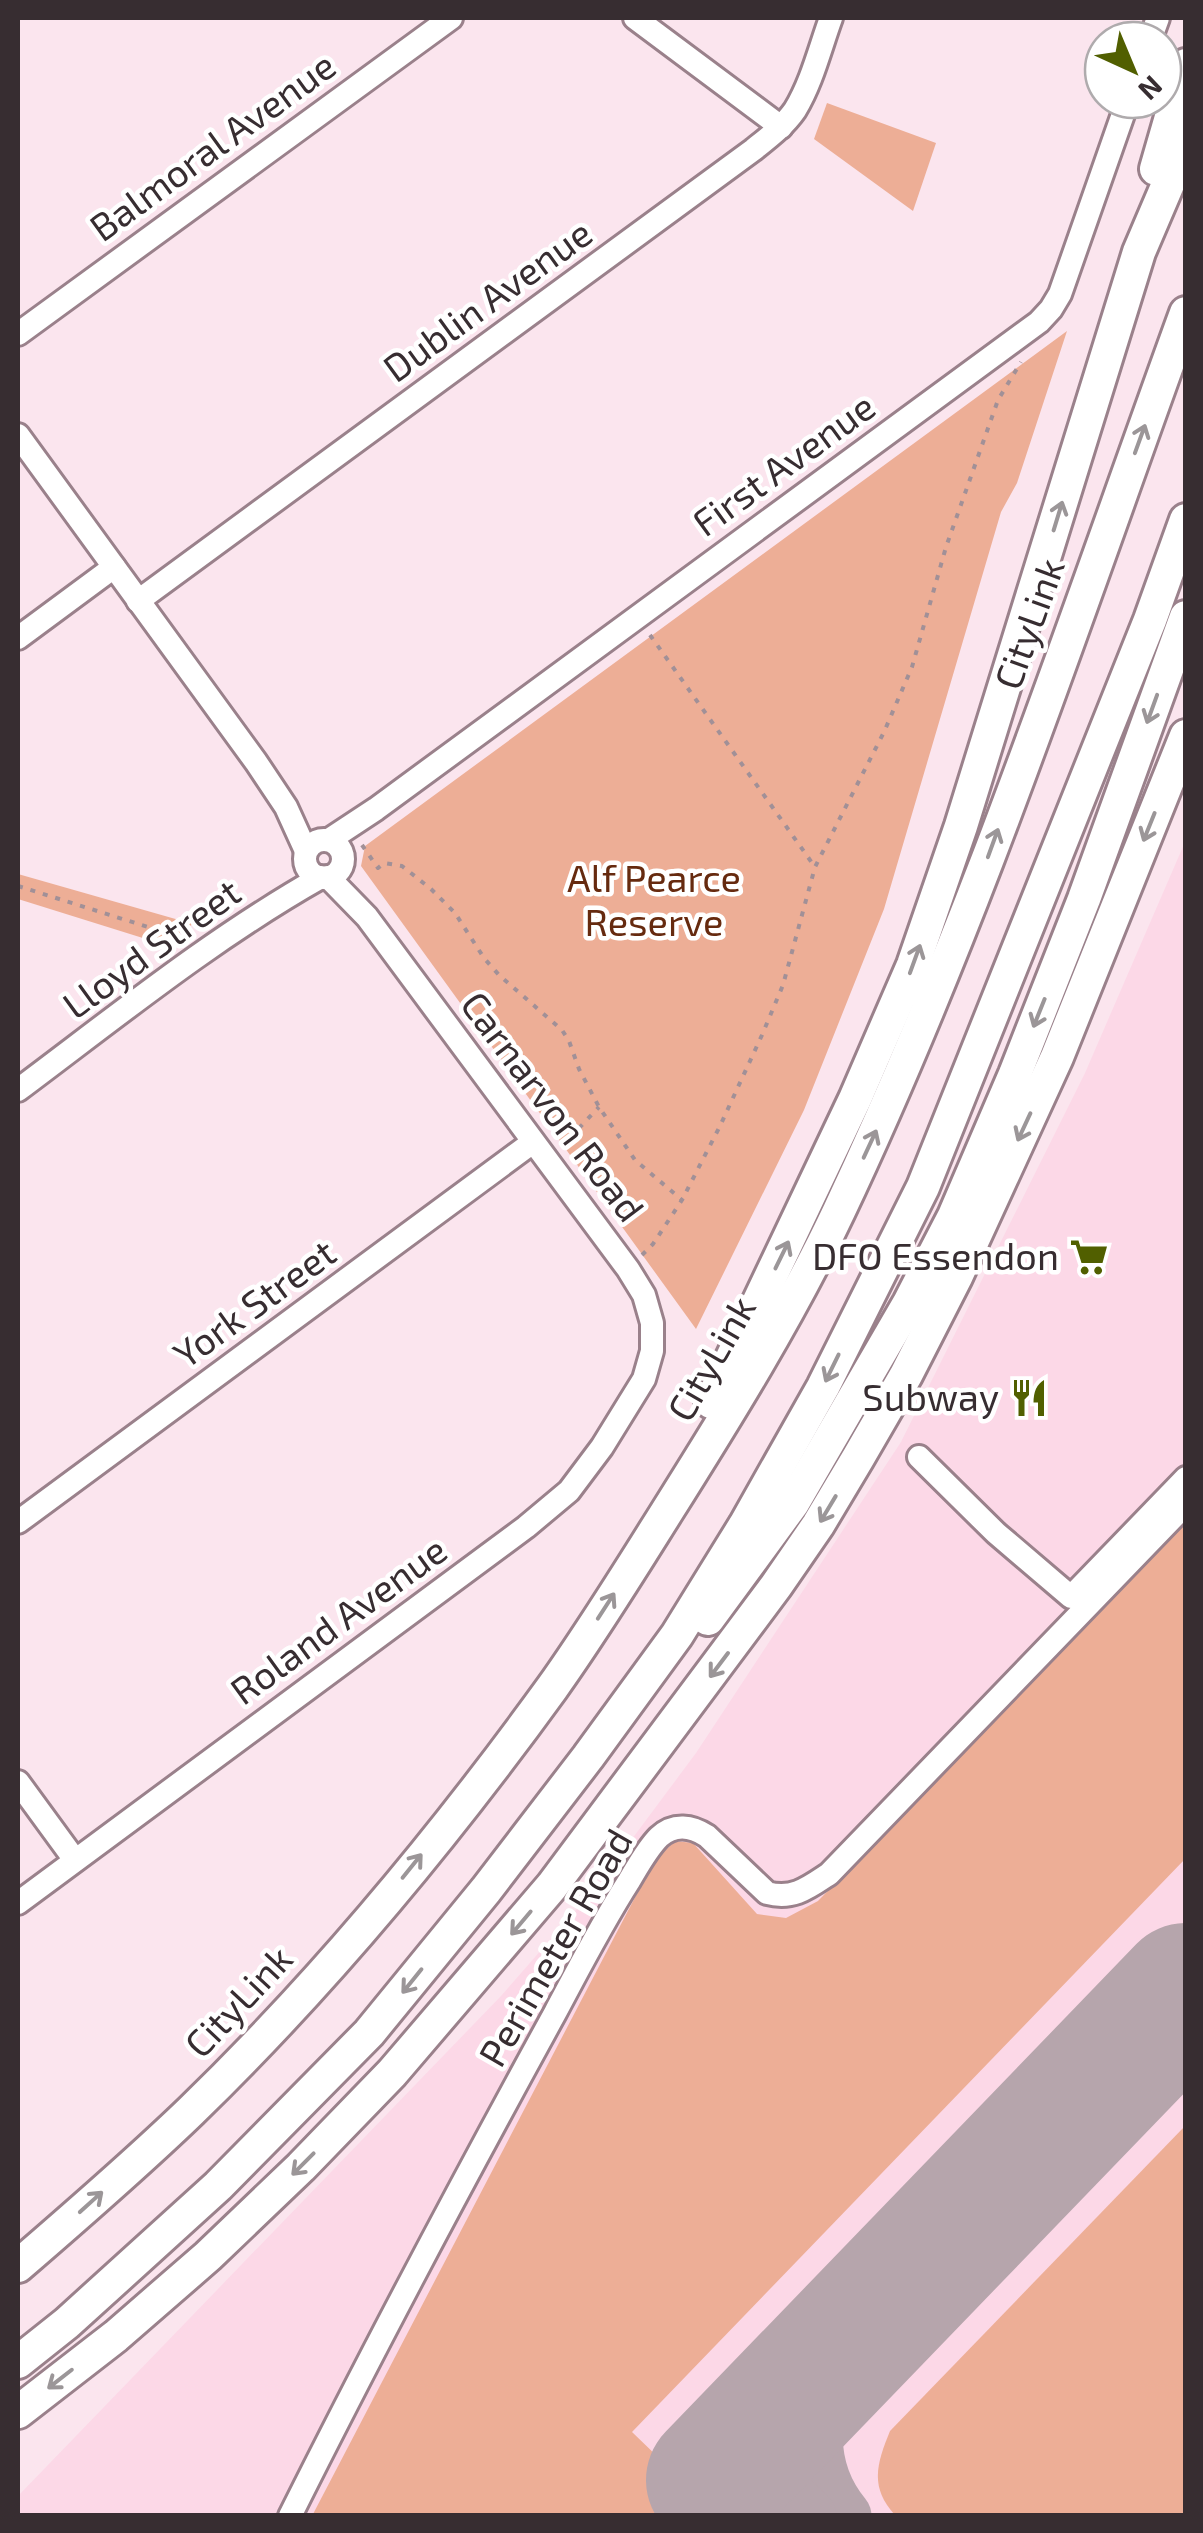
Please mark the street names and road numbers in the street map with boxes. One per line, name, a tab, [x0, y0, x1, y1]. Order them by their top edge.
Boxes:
street label: Balmoral Avenue	[80, 41, 343, 250]
street label: Dublin Avenue	[374, 208, 600, 390]
street label: First Avenue	[683, 382, 883, 545]
street label: CityLink	[983, 552, 1073, 695]
street label: Lloyd Street	[53, 868, 248, 1027]
street label: Carnarvon Road	[452, 982, 655, 1230]
street label: York Street	[164, 1228, 344, 1377]
street label: CityLink	[656, 1288, 764, 1428]
street label: Roland Avenue	[221, 1526, 455, 1713]
street label: Perimeter Road	[468, 1820, 641, 2074]
street label: CityLink	[174, 1935, 301, 2066]

